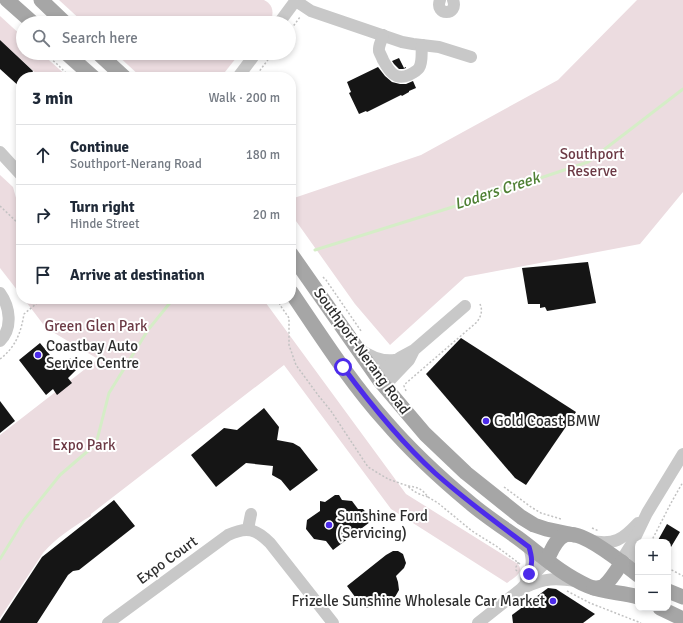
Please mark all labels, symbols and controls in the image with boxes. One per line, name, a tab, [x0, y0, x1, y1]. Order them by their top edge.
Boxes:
search box	[16, 16, 296, 60]
icon: search	[30, 27, 52, 49]
text: Search here	[62, 29, 138, 47]
text: 3 min	[32, 88, 73, 109]
text: Walk · 200 m	[209, 90, 280, 106]
text: Continue	[70, 138, 129, 156]
icon: ahead	[32, 144, 54, 166]
park label: Southport Reserve	[560, 145, 624, 180]
text: 180 m	[246, 147, 280, 163]
text: Southport-Nerang Road	[70, 156, 202, 172]
water label: Loders Creek	[452, 167, 544, 214]
text: Turn right	[70, 198, 135, 216]
icon: right	[32, 204, 54, 226]
text: 20 m	[253, 207, 280, 223]
text: Hinde Street	[70, 216, 140, 232]
icon: arrive	[32, 264, 54, 286]
text: Arrive at destination	[70, 266, 205, 284]
street label: Southport-Nerang Road	[310, 284, 414, 418]
park label: Green Glen Park	[44, 317, 148, 335]
place label: Coastbay Auto Service Centre	[46, 337, 139, 372]
marker: Coastbay Auto Service Centre	[33, 350, 43, 360]
route start	[334, 358, 352, 376]
place label: Gold Coast BMW	[494, 412, 600, 430]
marker: Gold Coast BMW	[481, 416, 491, 426]
park label: Expo Park	[52, 436, 116, 454]
place label: Sunshine Ford (Servicing)	[337, 507, 428, 542]
marker: Sunshine Ford (Servicing)	[324, 520, 334, 530]
street label: Expo Court	[133, 532, 201, 588]
map controls	[635, 539, 671, 611]
button: +	[635, 539, 671, 575]
route end	[520, 565, 538, 583]
button: −	[635, 575, 671, 611]
place label: Frizelle Sunshine Wholesale Car Market	[292, 592, 545, 610]
marker: Frizelle Sunshine Wholesale Car Market	[548, 596, 558, 606]

